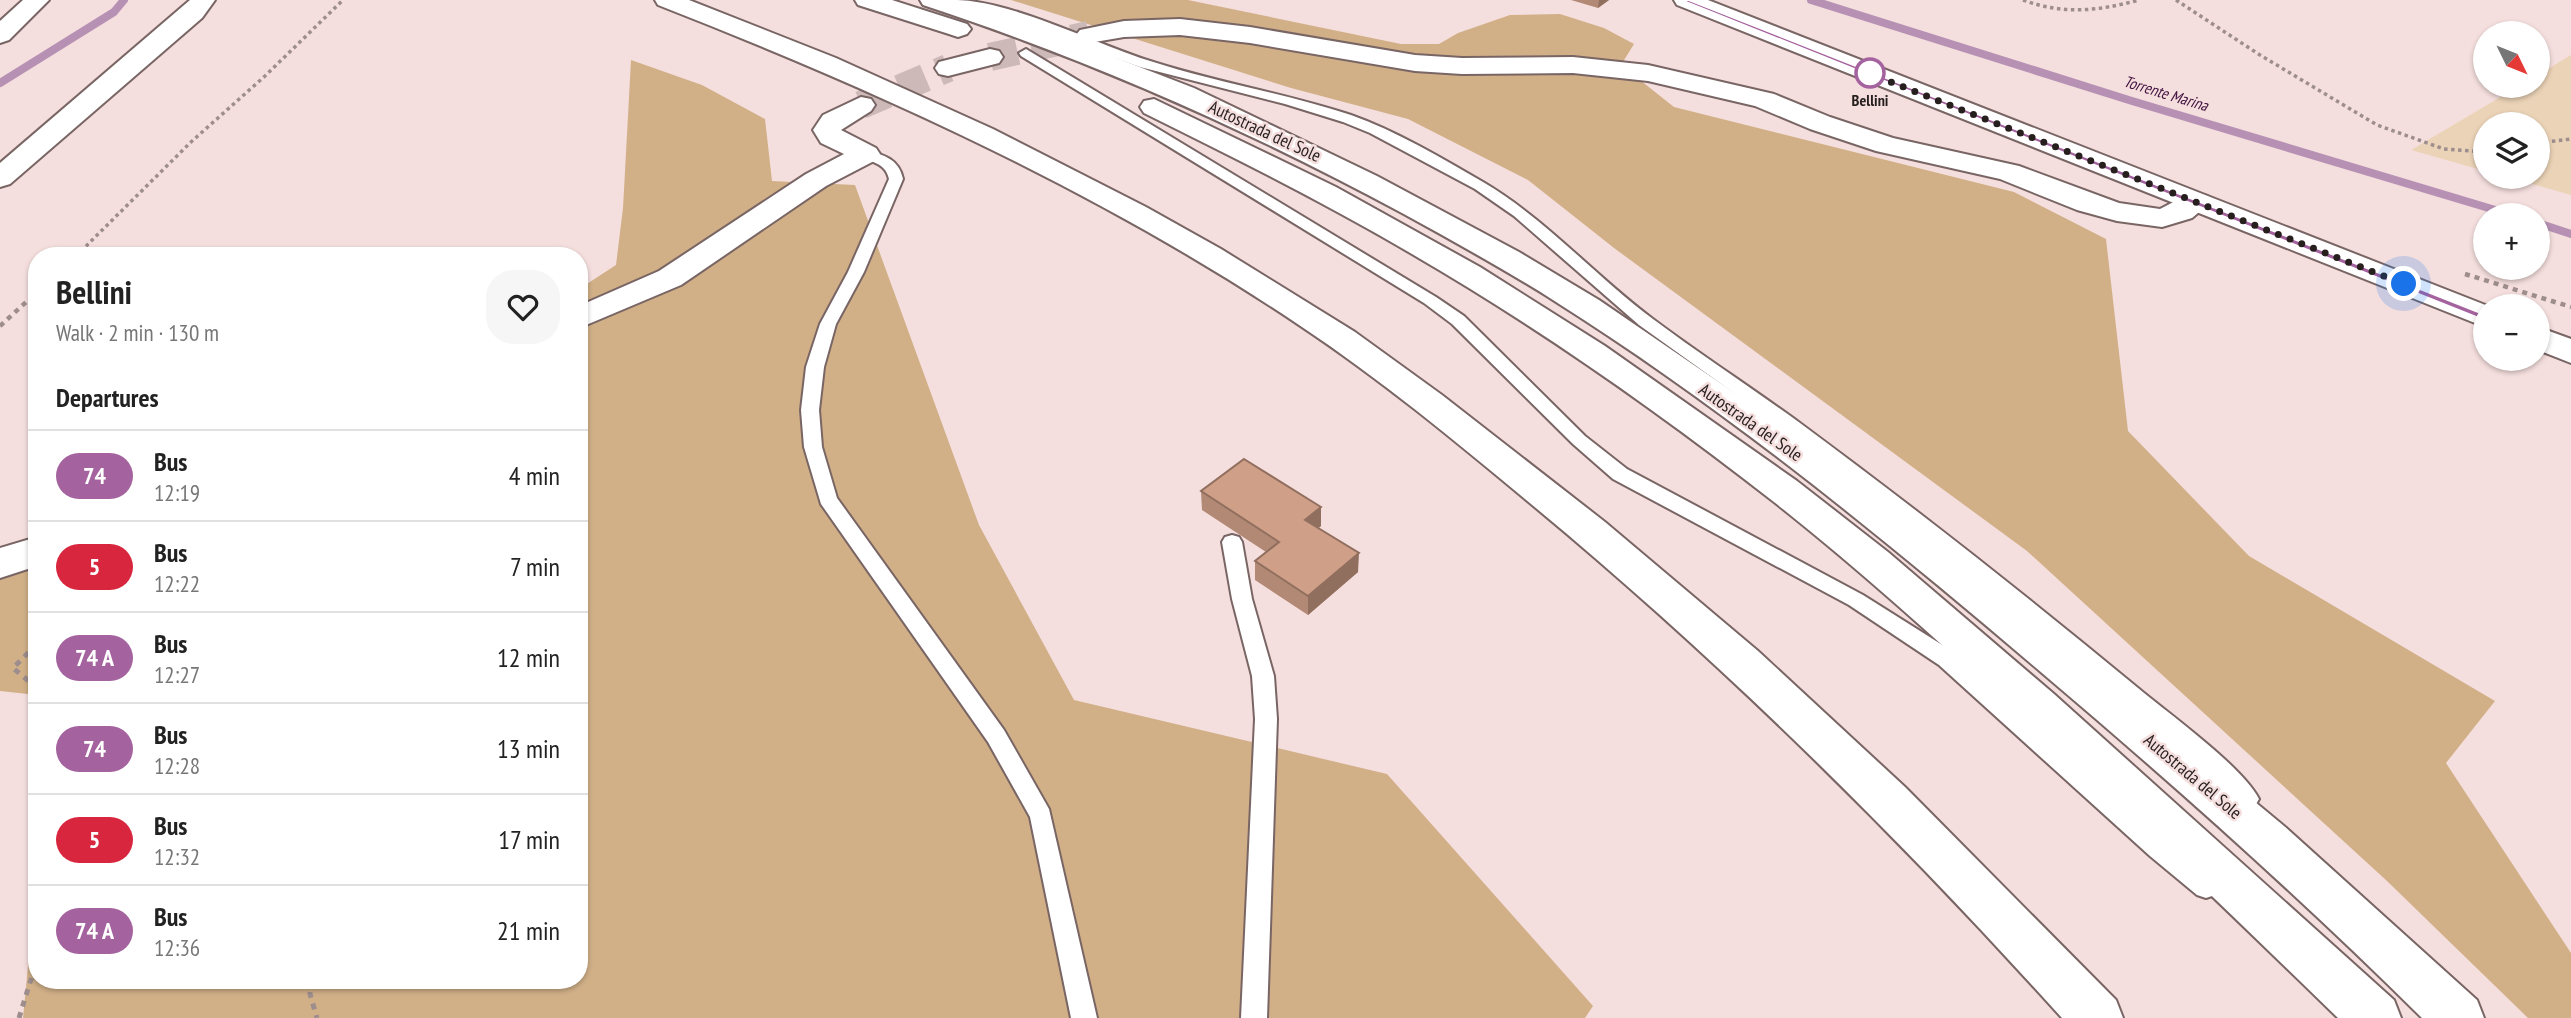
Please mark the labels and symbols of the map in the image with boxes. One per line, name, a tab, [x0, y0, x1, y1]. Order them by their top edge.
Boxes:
north arrow	[2473, 21, 2550, 98]
marker: Bellini	[1855, 58, 1885, 88]
water label: Torrente Marina	[2121, 71, 2212, 116]
place label: Bellini	[1852, 90, 1889, 110]
street label: Autostrada del Sole	[1205, 95, 1325, 167]
your location	[2386, 266, 2421, 301]
street label: Autostrada del Sole	[1695, 378, 1807, 466]
street label: Autostrada del Sole	[2139, 728, 2247, 824]

